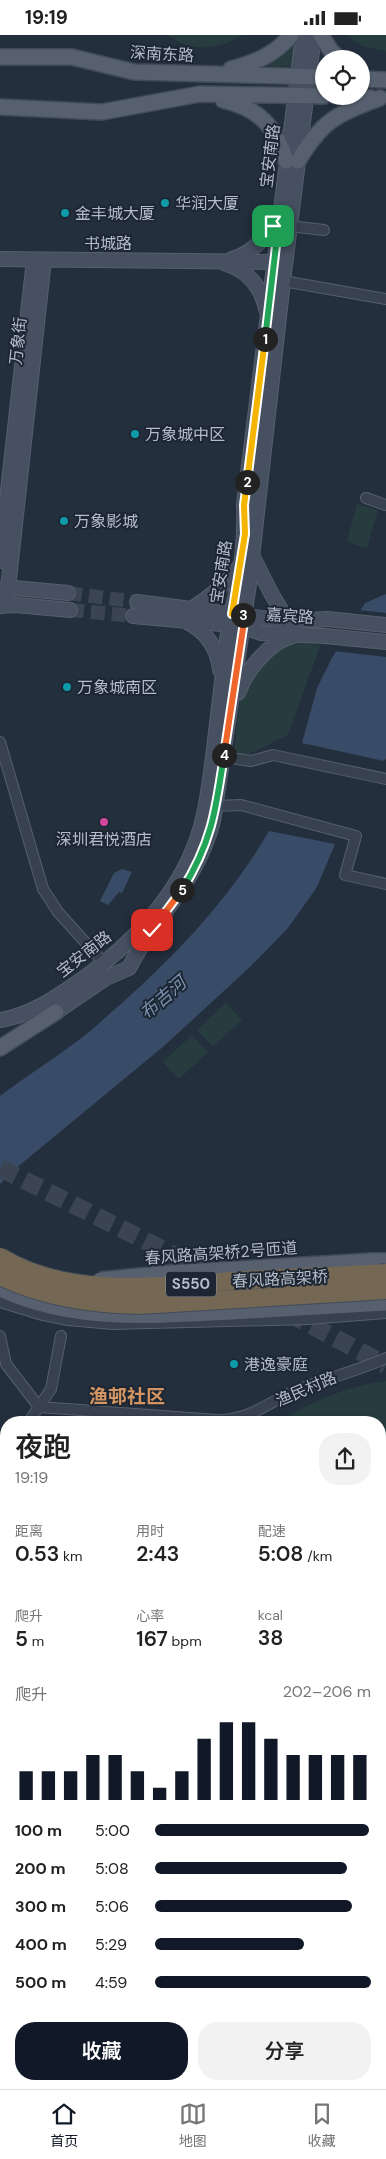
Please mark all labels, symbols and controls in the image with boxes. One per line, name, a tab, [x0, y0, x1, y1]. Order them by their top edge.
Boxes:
text: 19:19	[25, 5, 68, 30]
street label: 深南东路	[129, 42, 195, 66]
map controls	[315, 50, 370, 105]
button: locate	[315, 50, 370, 105]
street label: 宝安南路	[256, 123, 284, 189]
place label: 华润大厦	[175, 193, 239, 214]
marker: 华润大厦	[159, 197, 171, 209]
place label: 金丰城大厦	[75, 203, 155, 224]
pin	[252, 205, 294, 247]
marker: 金丰城大厦	[59, 207, 71, 219]
icon: arrive	[259, 212, 287, 240]
street label: 书城路	[84, 233, 132, 254]
street label: 万象街	[5, 316, 31, 366]
pin: 1	[252, 327, 278, 351]
text: 1	[263, 330, 268, 348]
place label: 万象城中区	[145, 424, 225, 445]
marker: 万象城中区	[129, 428, 141, 440]
pin: 2	[234, 469, 260, 495]
text: 2	[243, 473, 252, 491]
place label: 万象影城	[74, 511, 138, 532]
marker: 万象影城	[58, 515, 70, 527]
street label: 宝安南路	[206, 539, 236, 605]
pin: 3	[230, 603, 256, 627]
street label: 嘉宾路	[265, 604, 315, 628]
text: 3	[239, 606, 248, 624]
place label: 万象城南区	[77, 677, 157, 698]
marker: 万象城南区	[61, 681, 73, 693]
pin: 4	[212, 743, 236, 767]
text: 4	[220, 746, 229, 764]
marker: 深圳君悦酒店	[98, 816, 110, 828]
place label: 深圳君悦酒店	[56, 829, 152, 850]
pin: 5	[170, 877, 194, 903]
text: 5	[178, 881, 187, 899]
pin	[131, 909, 173, 951]
icon: check	[138, 916, 166, 944]
street label: 宝安南路	[52, 926, 116, 982]
water label: 布吉河	[135, 969, 194, 1025]
street label: 春风路高架桥2号匝道	[144, 1237, 298, 1269]
street label: 春风路高架桥	[232, 1266, 328, 1292]
road number: S550	[166, 1271, 216, 1297]
place label: 港逸豪庭	[244, 1354, 308, 1375]
marker: 港逸豪庭	[228, 1358, 240, 1370]
street label: 渔民村路	[272, 1367, 340, 1411]
district label: 渔邨社区	[89, 1384, 165, 1409]
text: 夜跑	[15, 1429, 71, 1466]
button: share	[319, 1433, 371, 1485]
text: 19:19	[15, 1467, 48, 1488]
text: 距离	[15, 1522, 43, 1540]
text: 用时	[136, 1522, 164, 1540]
text: 配速	[258, 1522, 286, 1540]
text: 0.53	[15, 1540, 59, 1568]
text: 2:43	[136, 1540, 179, 1568]
text: 5:08	[258, 1540, 303, 1568]
text: km	[59, 1547, 83, 1565]
text: /km	[303, 1547, 332, 1565]
text: kcal	[258, 1606, 283, 1624]
text: 爬升	[15, 1607, 43, 1625]
text: 心率	[136, 1607, 164, 1625]
text: 38	[258, 1624, 283, 1652]
text: 5	[15, 1625, 28, 1653]
text: 167	[136, 1625, 168, 1653]
text: m	[28, 1632, 44, 1650]
text: bpm	[168, 1632, 202, 1650]
text: 202–206 m	[283, 1681, 371, 1702]
text: 爬升	[15, 1684, 47, 1705]
text: 100 m	[15, 1820, 62, 1841]
text: 5:00	[95, 1820, 130, 1841]
text: 200 m	[15, 1858, 66, 1879]
text: 5:08	[95, 1858, 129, 1879]
text: 300 m	[15, 1896, 66, 1917]
text: 5:06	[95, 1896, 129, 1917]
text: 400 m	[15, 1934, 67, 1955]
text: 5:29	[95, 1934, 127, 1955]
text: 500 m	[15, 1972, 66, 1993]
text: 4:59	[95, 1972, 127, 1993]
button: 收藏	[15, 2022, 188, 2080]
button: 分享	[198, 2022, 371, 2080]
tab: 首页	[50, 2100, 78, 2150]
tab: 地图	[179, 2100, 207, 2150]
tab: 收藏	[308, 2100, 336, 2150]

